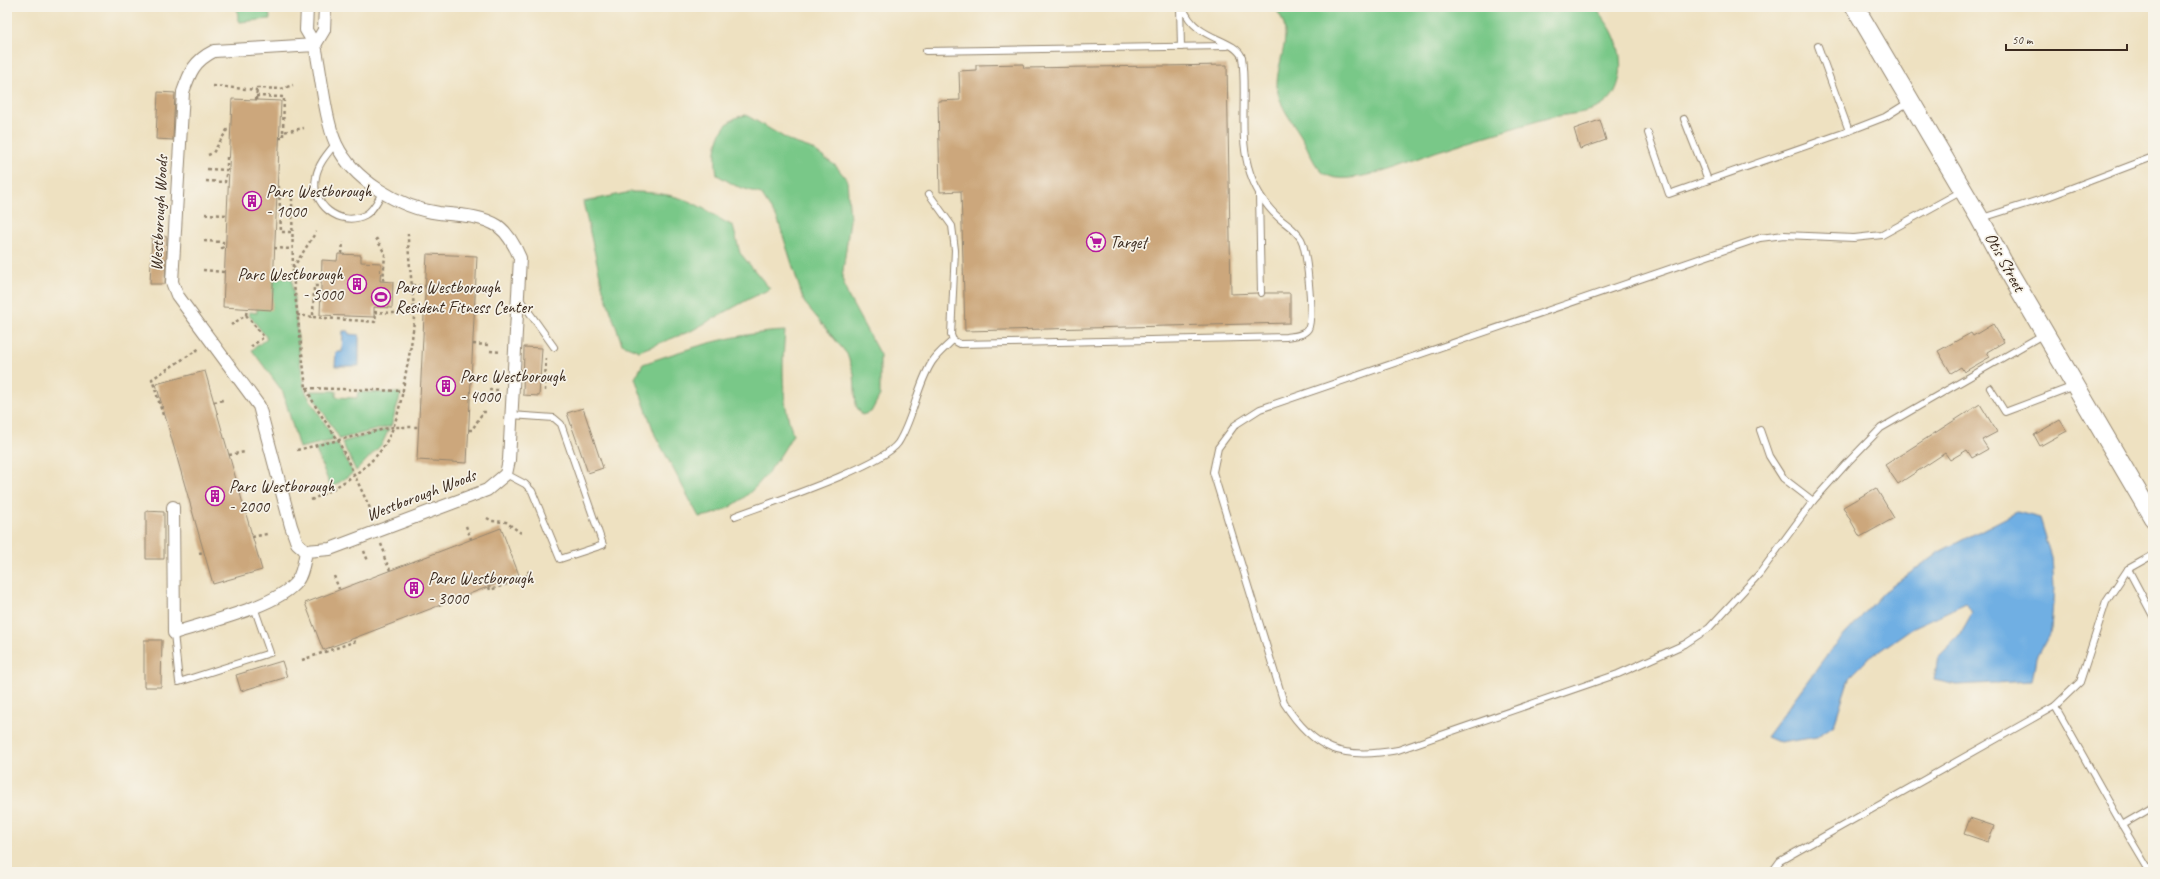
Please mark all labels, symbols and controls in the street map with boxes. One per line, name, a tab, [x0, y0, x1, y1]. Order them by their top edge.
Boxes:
scale bar	[2006, 26, 2127, 52]
text: 50 m	[2012, 32, 2034, 48]
street label: Westborough Woods	[145, 153, 173, 271]
place label: Parc Westborough - 1000	[266, 181, 373, 222]
building icon: Parc Westborough - 1000	[241, 190, 263, 212]
street label: Otis Street	[1980, 229, 2031, 297]
supermarket icon: Target	[1085, 231, 1107, 253]
place label: Target	[1110, 232, 1149, 253]
place label: Parc Westborough - 5000	[237, 264, 344, 305]
building icon: Parc Westborough - 5000	[346, 273, 368, 295]
place label: Parc Westborough Resident Fitness Center	[395, 277, 534, 318]
sports icon: Parc Westborough Resident Fitness Center	[370, 286, 392, 308]
place label: Parc Westborough - 4000	[460, 366, 567, 407]
building icon: Parc Westborough - 4000	[435, 375, 457, 397]
street label: Westborough Woods	[363, 464, 480, 526]
place label: Parc Westborough - 2000	[229, 476, 336, 517]
building icon: Parc Westborough - 2000	[204, 485, 226, 507]
place label: Parc Westborough - 3000	[428, 568, 535, 609]
building icon: Parc Westborough - 3000	[403, 577, 425, 599]

